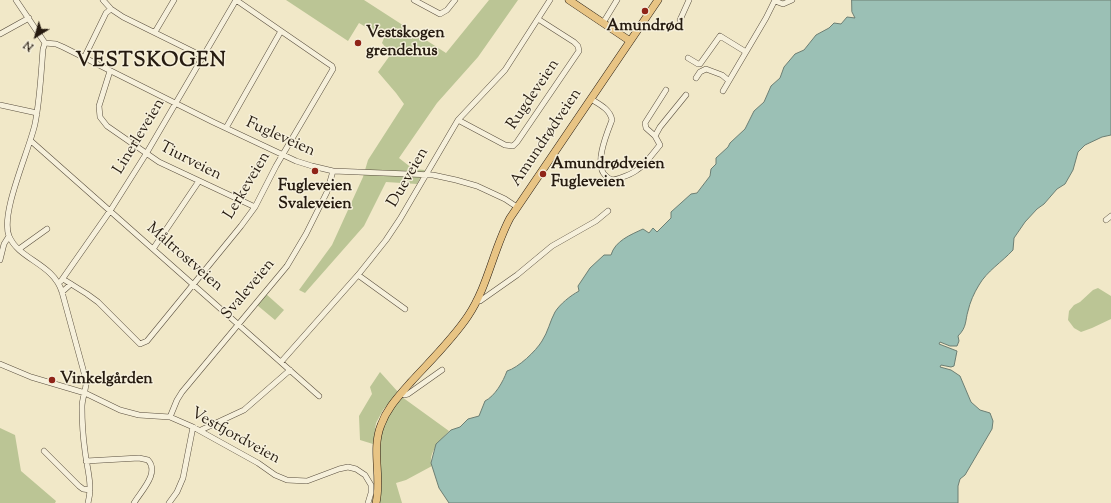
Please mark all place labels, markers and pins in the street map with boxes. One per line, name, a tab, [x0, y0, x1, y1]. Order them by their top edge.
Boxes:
marker: Amundrød	[640, 6, 650, 16]
place label: Amundrød	[606, 17, 684, 37]
place label: Vestskogen grendehus	[366, 24, 445, 62]
marker: Vestskogen grendehus	[353, 38, 363, 48]
place label: Amundrødveien Fugleveien	[551, 155, 665, 193]
marker: Fugleveien Svaleveien	[310, 166, 320, 176]
marker: Amundrødveien Fugleveien	[538, 169, 548, 179]
place label: Fugleveien Svaleveien	[278, 177, 352, 215]
place label: Vinkelgården	[60, 370, 153, 390]
marker: Vinkelgården	[47, 375, 57, 385]

